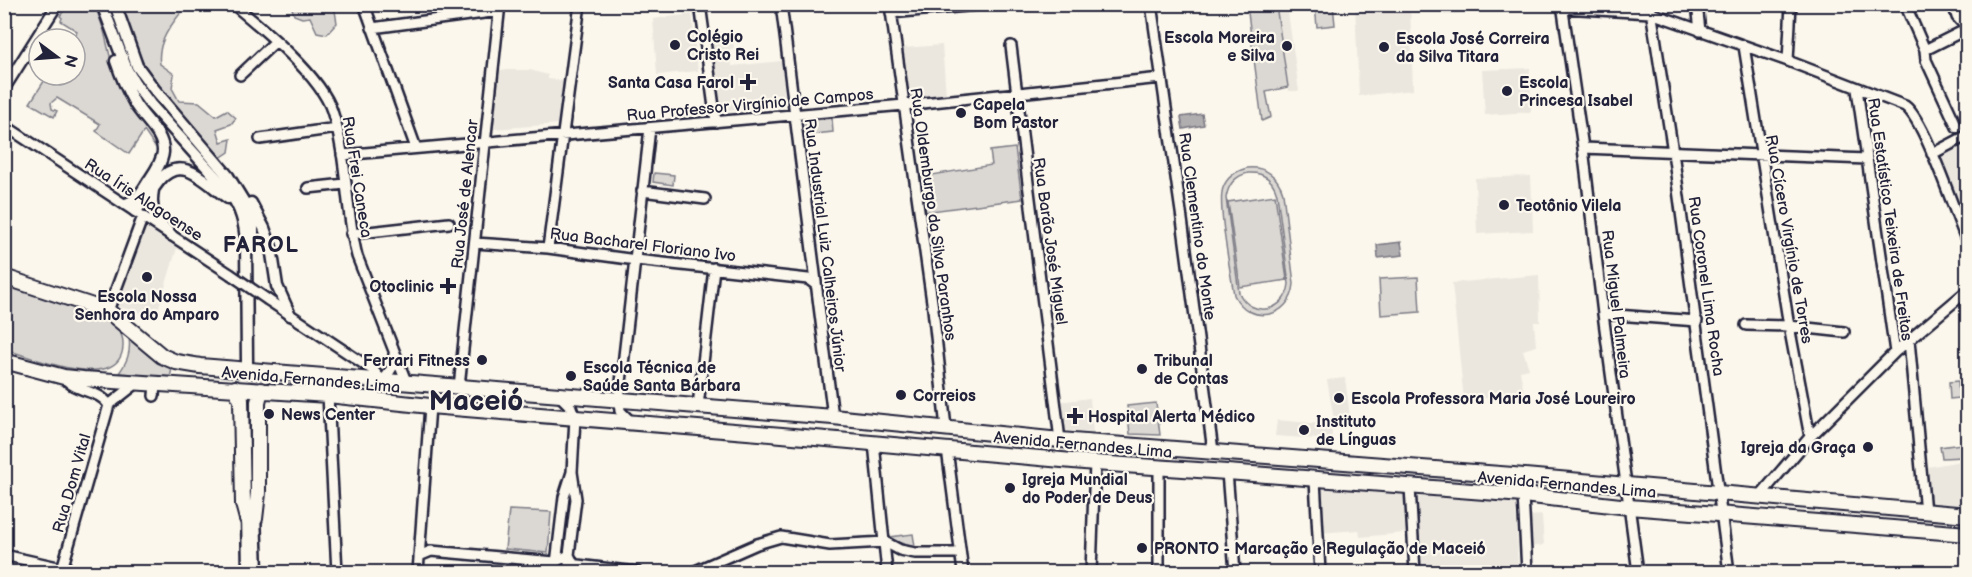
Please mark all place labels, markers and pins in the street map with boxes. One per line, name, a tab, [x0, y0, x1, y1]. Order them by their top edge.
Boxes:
place label: Colégio Cristo Rei	[687, 28, 759, 65]
place label: Escola Moreira e Silva	[1164, 29, 1275, 66]
place label: Escola José Correira da Silva Titara	[1396, 30, 1550, 67]
marker: Colégio Cristo Rei	[668, 38, 682, 52]
marker: Escola Moreira e Silva	[1280, 39, 1294, 53]
marker: Escola José Correira da Silva Titara	[1377, 40, 1391, 54]
marker: Santa Casa Farol	[739, 73, 757, 91]
place label: Santa Casa Farol	[608, 74, 734, 93]
place label: Escola Princesa Isabel	[1519, 74, 1633, 111]
marker: Escola Princesa Isabel	[1500, 84, 1514, 98]
place label: Capela Bom Pastor	[973, 96, 1059, 133]
marker: Capela Bom Pastor	[954, 106, 968, 120]
place label: Teotônio Vilela	[1516, 197, 1621, 216]
marker: Teotônio Vilela	[1497, 198, 1511, 212]
marker: Escola Nossa Senhora do Amparo	[140, 270, 154, 284]
marker: Otoclinic	[439, 277, 457, 295]
place label: Otoclinic	[369, 278, 434, 297]
place label: Escola Nossa Senhora do Amparo	[75, 288, 219, 325]
place label: Ferrari Fitness	[363, 352, 470, 371]
place label: Tribunal de Contas	[1154, 352, 1229, 389]
marker: Ferrari Fitness	[475, 353, 489, 367]
place label: Escola Técnica de Saúde Santa Bárbara	[583, 359, 741, 396]
marker: Tribunal de Contas	[1135, 362, 1149, 376]
marker: Escola Técnica de Saúde Santa Bárbara	[564, 369, 578, 383]
place label: Correios	[913, 387, 976, 406]
marker: Correios	[894, 388, 908, 402]
place label: Escola Professora Maria José Loureiro	[1351, 390, 1636, 409]
marker: Escola Professora Maria José Loureiro	[1332, 391, 1346, 405]
place label: News Center	[281, 406, 376, 425]
marker: News Center	[262, 407, 276, 421]
marker: Hospital Alerta Médico	[1066, 407, 1084, 425]
place label: Hospital Alerta Médico	[1088, 408, 1255, 427]
place label: Instituto de Línguas	[1316, 413, 1396, 450]
marker: Instituto de Línguas	[1297, 423, 1311, 437]
place label: Igreja da Graça	[1741, 439, 1856, 458]
marker: Igreja da Graça	[1861, 440, 1875, 454]
place label: Igreja Mundial do Poder de Deus	[1022, 471, 1153, 508]
marker: Igreja Mundial do Poder de Deus	[1003, 481, 1017, 495]
place label: PRONTO - Marcação e Regulação de Maceió	[1154, 540, 1486, 559]
marker: PRONTO - Marcação e Regulação de Maceió	[1135, 541, 1149, 555]

